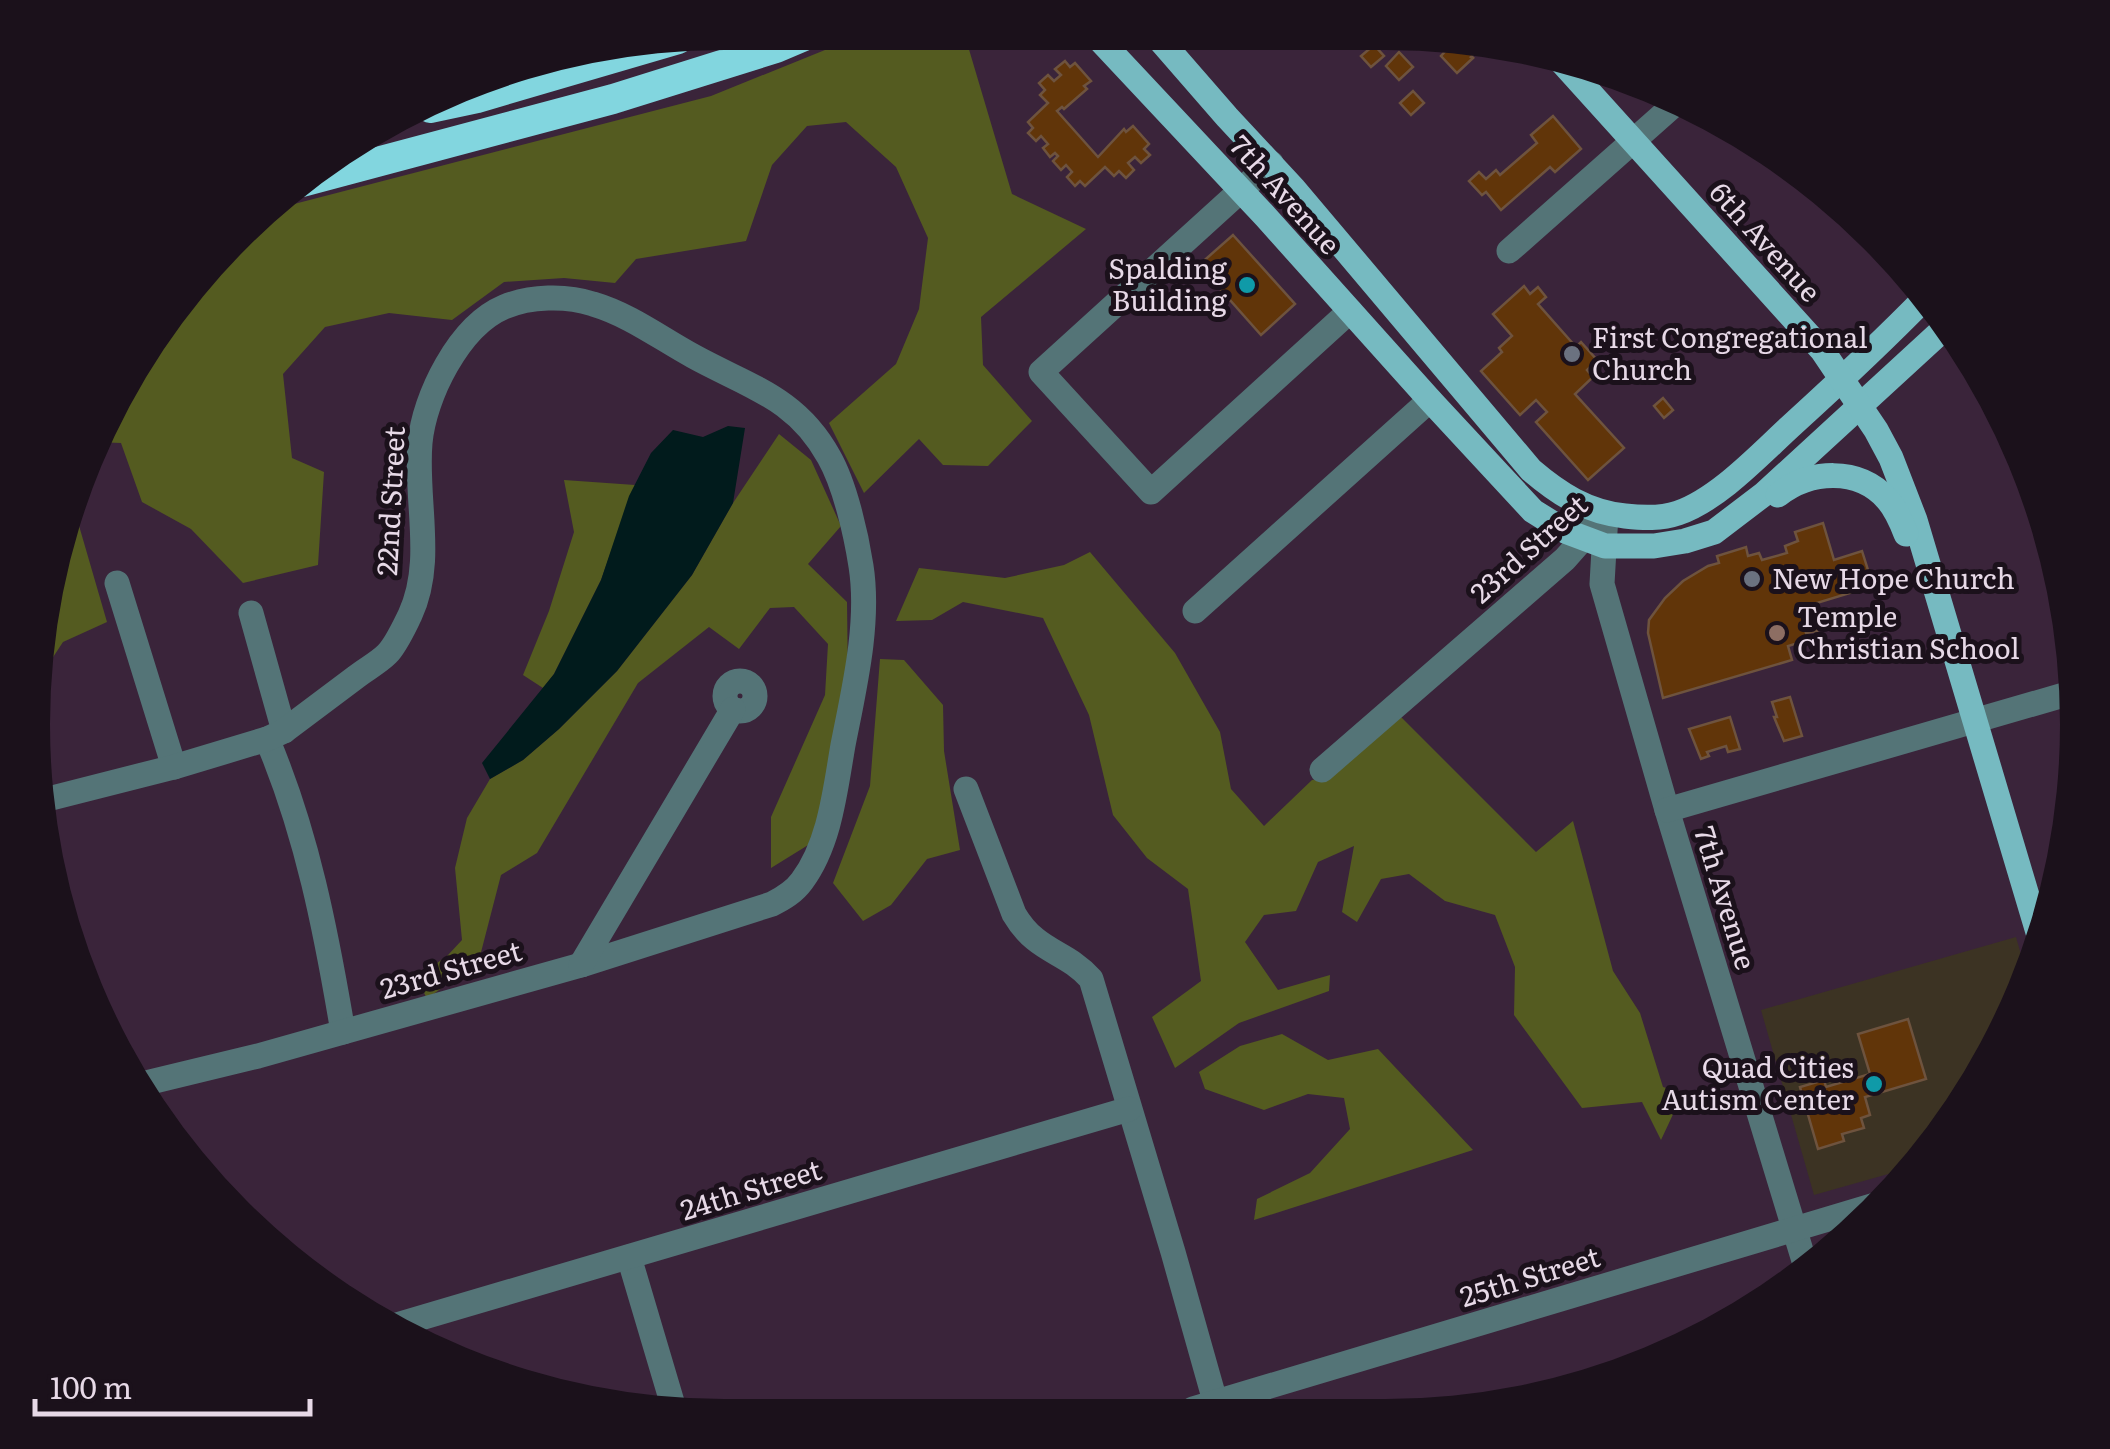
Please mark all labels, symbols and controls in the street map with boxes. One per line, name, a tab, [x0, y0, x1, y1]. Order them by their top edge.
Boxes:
street label: 7th Avenue	[1221, 125, 1352, 263]
street label: 6th Avenue	[1701, 171, 1832, 310]
place label: Spalding Building	[1108, 246, 1227, 320]
marker: Spalding Building	[1236, 274, 1258, 296]
place label: First Congregational Church	[1592, 315, 1868, 389]
marker: First Congregational Church	[1561, 343, 1583, 365]
street label: 22nd Street	[364, 424, 414, 577]
street label: 23rd Street	[1460, 483, 1596, 612]
place label: New Hope Church	[1772, 556, 2015, 598]
marker: New Hope Church	[1741, 568, 1763, 590]
place label: Temple Christian School	[1797, 594, 2020, 668]
marker: Temple Christian School	[1766, 622, 1788, 644]
street label: 7th Avenue	[1685, 821, 1769, 974]
street label: 23rd Street	[375, 928, 527, 1008]
place label: Quad Cities Autism Center	[1661, 1045, 1855, 1119]
marker: Quad Cities Autism Center	[1863, 1073, 1885, 1095]
street label: 24th Street	[675, 1147, 827, 1229]
street label: 25th Street	[1454, 1234, 1605, 1316]
scale bar	[35, 1354, 310, 1416]
text: 100 m	[50, 1364, 132, 1408]

